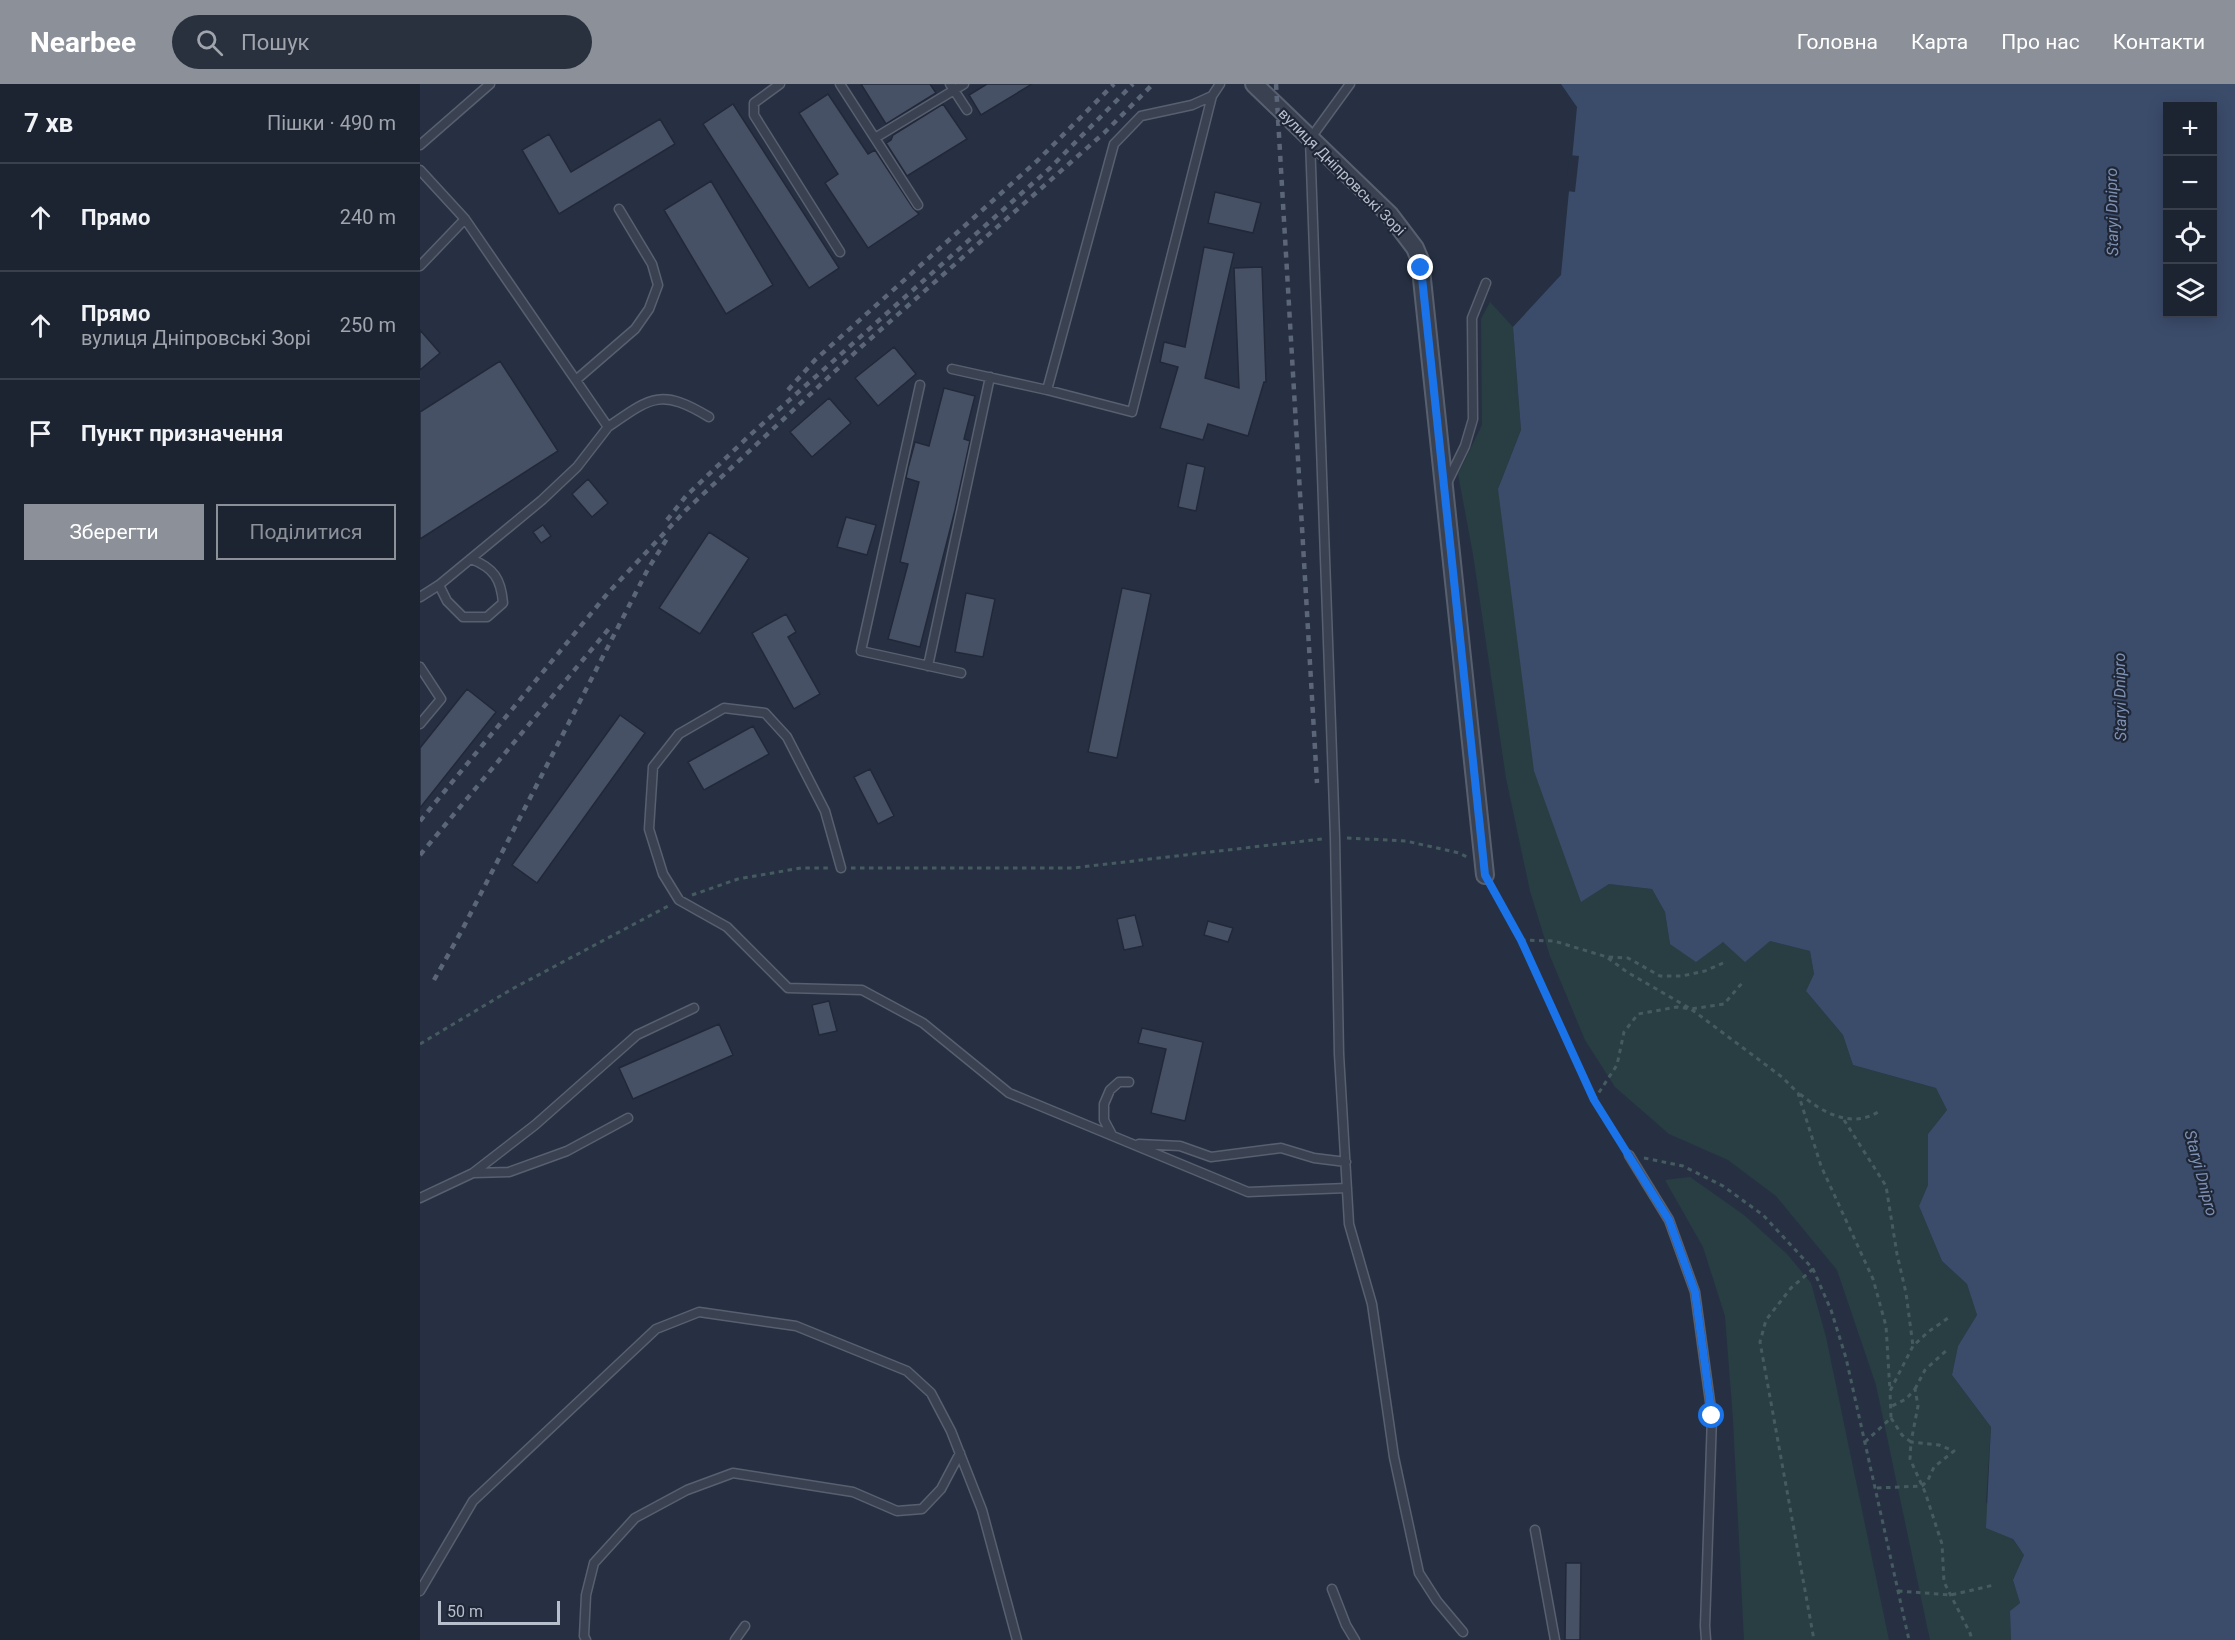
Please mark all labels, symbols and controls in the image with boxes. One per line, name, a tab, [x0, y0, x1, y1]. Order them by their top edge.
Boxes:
search box	[172, 15, 592, 69]
text: Nearbee	[30, 26, 136, 59]
icon: search	[193, 26, 226, 59]
text: Пошук	[241, 30, 309, 55]
text: Головна	[1797, 30, 1878, 54]
text: Карта	[1911, 30, 1968, 54]
text: Про нас	[2001, 30, 2080, 54]
text: Контакти	[2113, 30, 2205, 54]
map controls	[2163, 102, 2217, 318]
button: +	[2163, 102, 2217, 156]
street label: вулиця Дніпровські Зорі	[1275, 105, 1409, 239]
text: 7 хв	[24, 108, 73, 138]
text: Пішки · 490 m	[267, 111, 396, 135]
button: −	[2163, 156, 2217, 210]
water label: Staryi Dnipro	[2102, 167, 2122, 256]
icon: ahead	[24, 201, 57, 234]
text: Прямо	[81, 205, 150, 230]
text: 240 m	[340, 205, 396, 229]
button: locate	[2163, 210, 2217, 264]
route end	[1407, 254, 1433, 280]
button: layers	[2163, 264, 2217, 318]
text: Прямо	[81, 301, 150, 326]
icon: ahead	[24, 309, 57, 342]
text: 250 m	[340, 313, 396, 337]
text: вулиця Дніпровські Зорі	[81, 326, 311, 350]
icon: arrive	[24, 417, 57, 450]
text: Пункт призначення	[81, 421, 283, 446]
button: Зберегти	[24, 504, 204, 560]
button: Поділитися	[216, 504, 396, 560]
water label: Staryi Dnipro	[2110, 652, 2130, 741]
water label: Staryi Dnipro	[2180, 1128, 2222, 1218]
route start	[1698, 1402, 1724, 1428]
scale bar	[438, 1598, 560, 1626]
text: 50 m	[447, 1602, 483, 1621]

